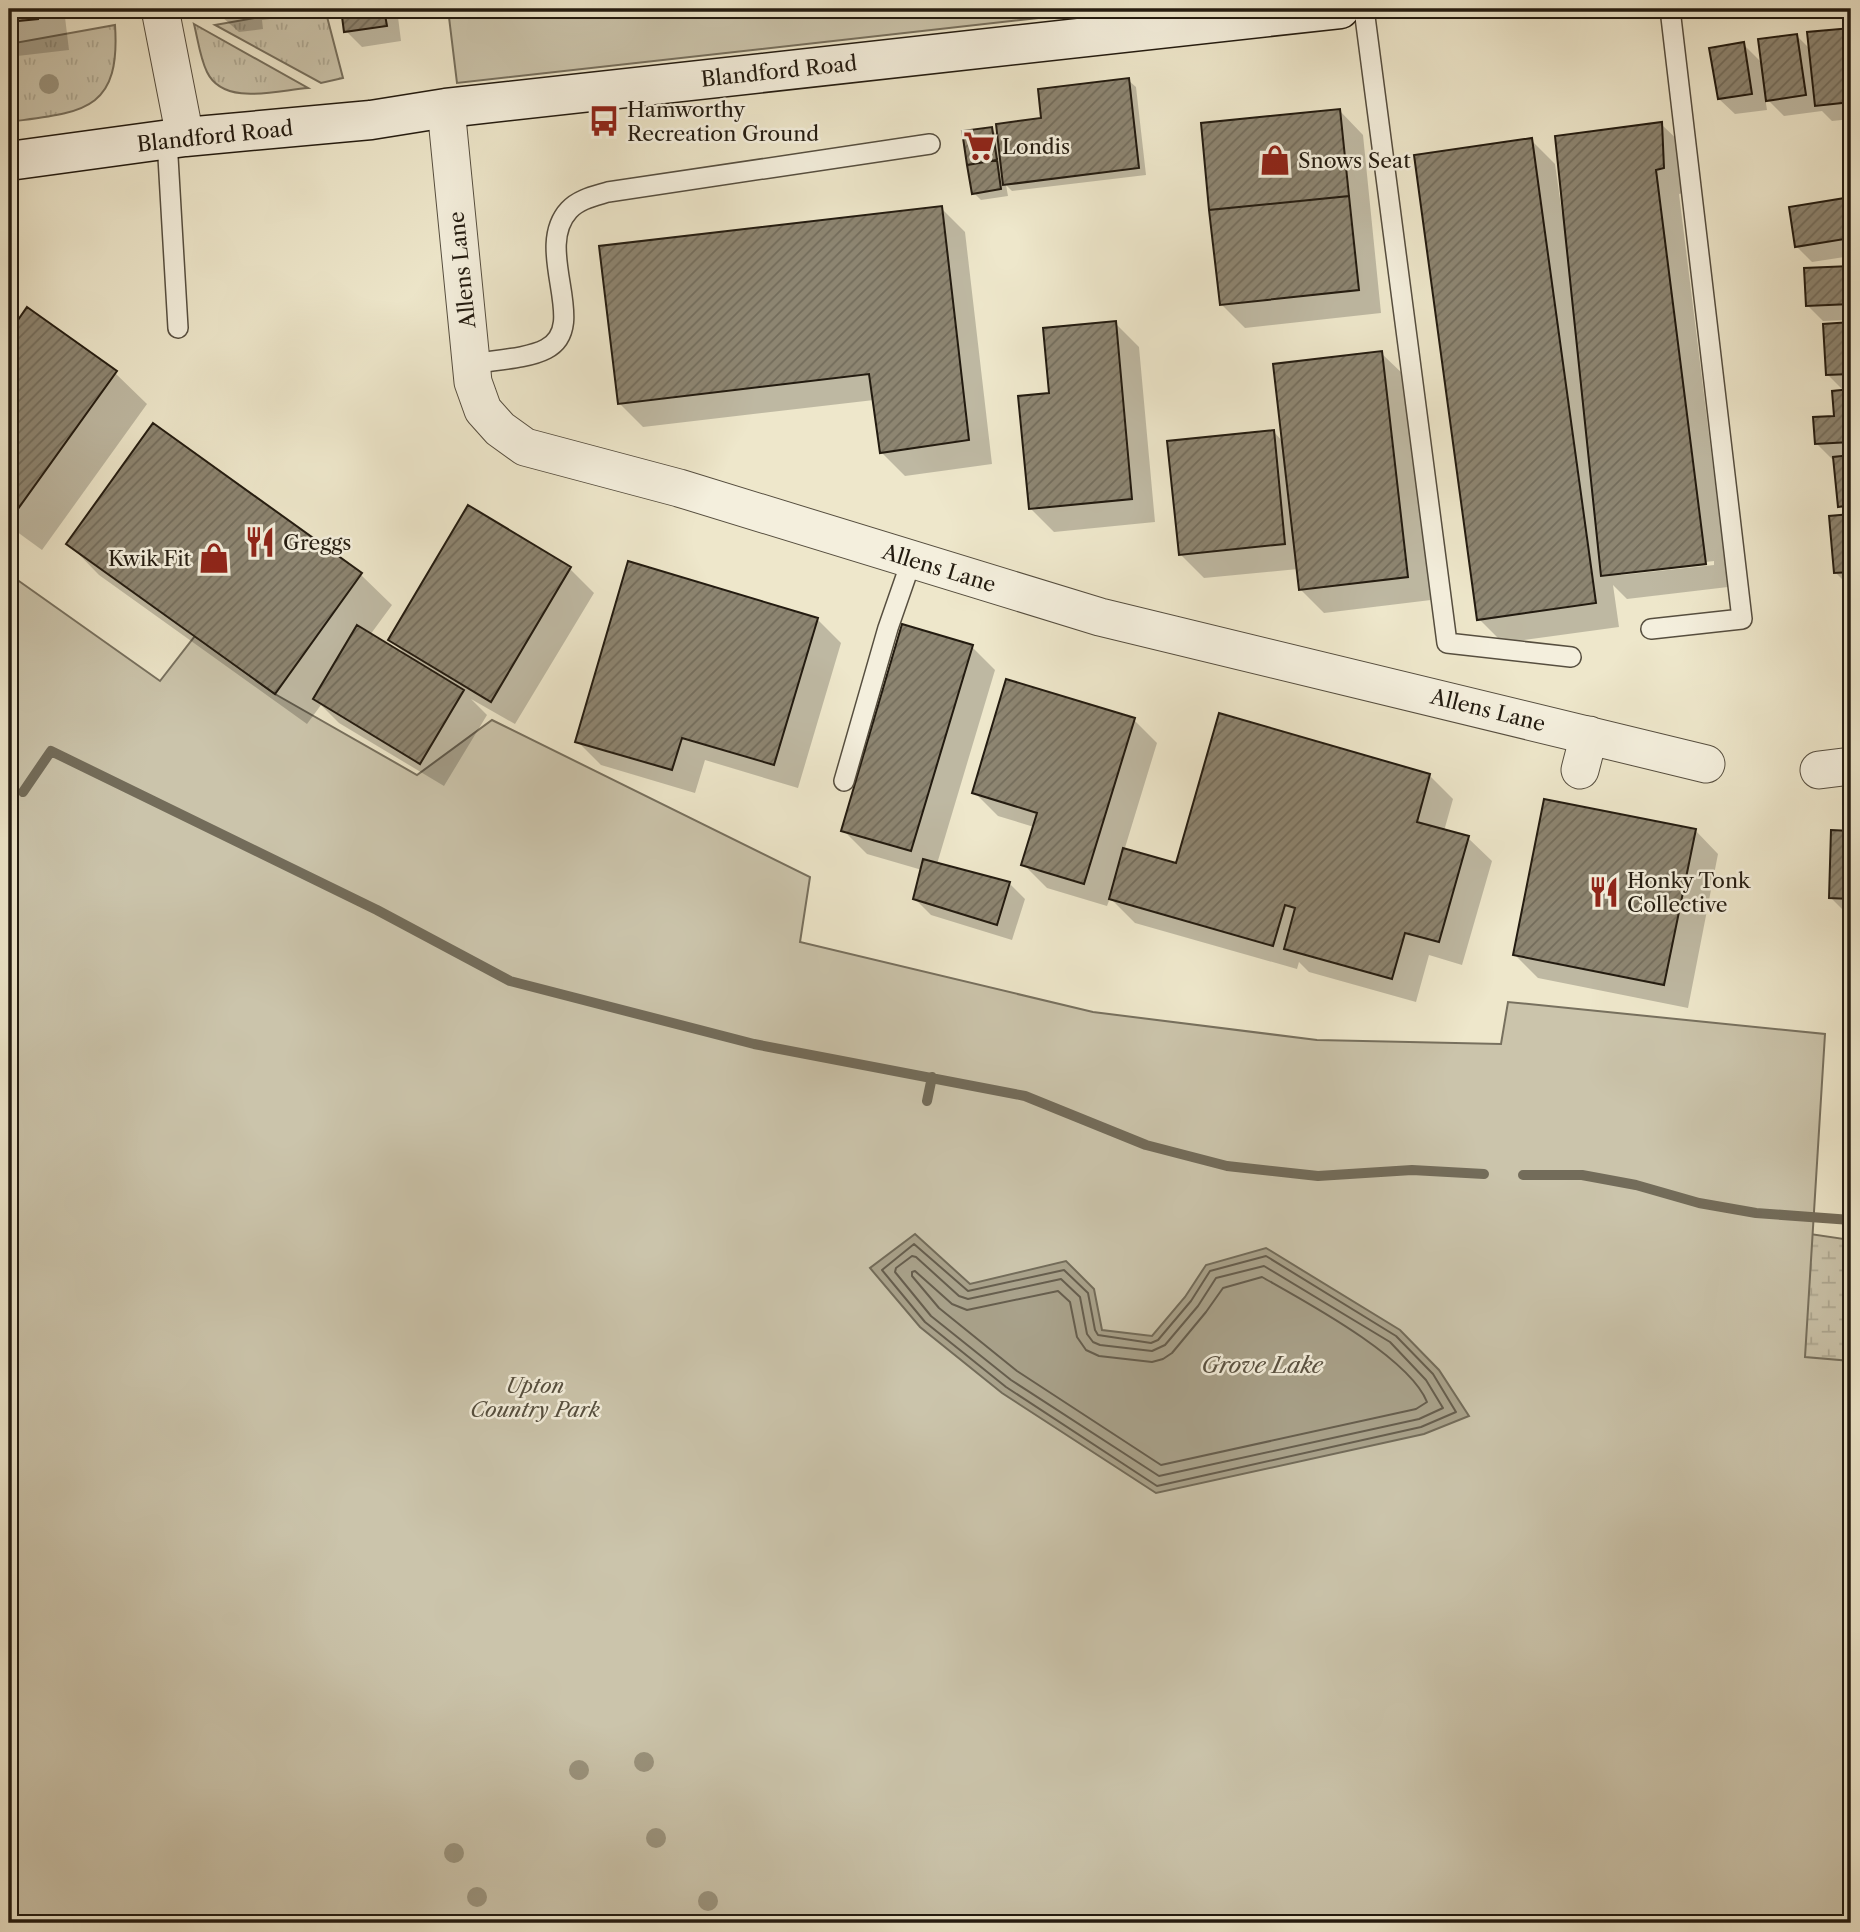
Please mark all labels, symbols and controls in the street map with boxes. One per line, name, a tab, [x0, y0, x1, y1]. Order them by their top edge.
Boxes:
street label: Blandford Road	[700, 50, 858, 92]
place label: Hamworthy Recreation Ground	[627, 97, 819, 146]
bus stop icon: Hamworthy Recreation Ground	[587, 104, 621, 138]
street label: Blandford Road	[136, 115, 294, 157]
supermarket icon: Londis	[962, 129, 996, 163]
place label: Londis	[1002, 134, 1070, 159]
shop icon: Snows Seat	[1258, 143, 1292, 177]
place label: Snows Seat	[1298, 148, 1411, 173]
street label: Allens Lane	[443, 210, 481, 331]
restaurant icon: Greggs	[243, 525, 277, 559]
place label: Greggs	[283, 530, 351, 555]
street label: Allens Lane	[878, 539, 999, 597]
shop icon: Kwik Fit	[197, 541, 231, 575]
place label: Kwik Fit	[108, 546, 192, 571]
street label: Allens Lane	[1427, 683, 1548, 736]
place label: Honky Tonk Collective	[1627, 868, 1751, 917]
restaurant icon: Honky Tonk Collective	[1587, 875, 1621, 909]
water label: Grove Lake	[1201, 1351, 1324, 1379]
park label: Upton Country Park	[470, 1373, 600, 1422]

